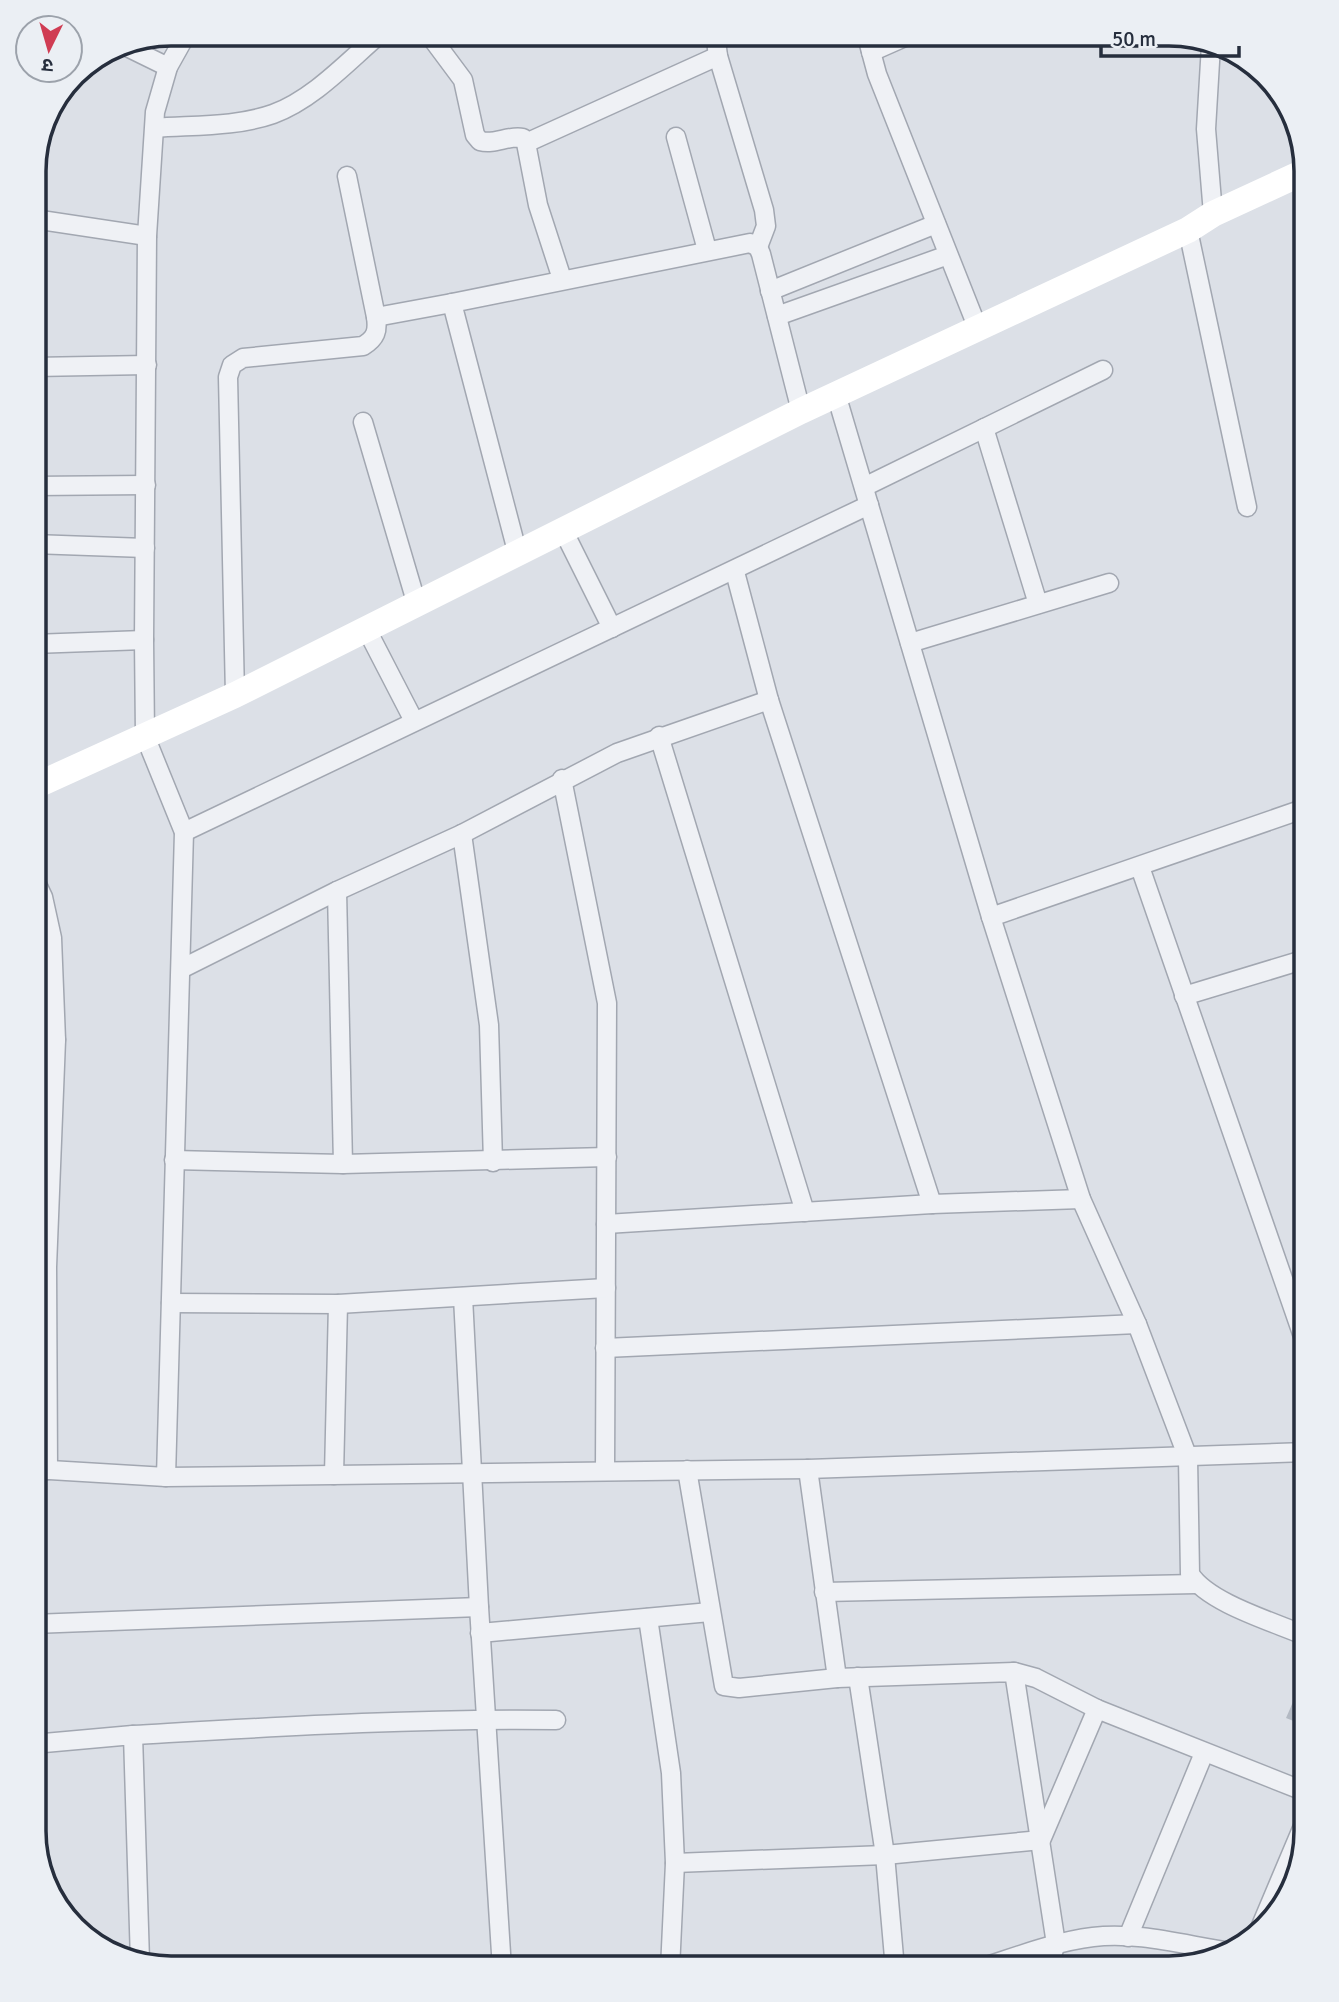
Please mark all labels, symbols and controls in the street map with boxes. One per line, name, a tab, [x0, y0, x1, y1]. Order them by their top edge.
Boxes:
north arrow	[14, 14, 84, 84]
scale bar	[1101, 14, 1239, 58]
text: 50 m	[1112, 26, 1156, 52]
text: उ	[40, 52, 54, 77]

